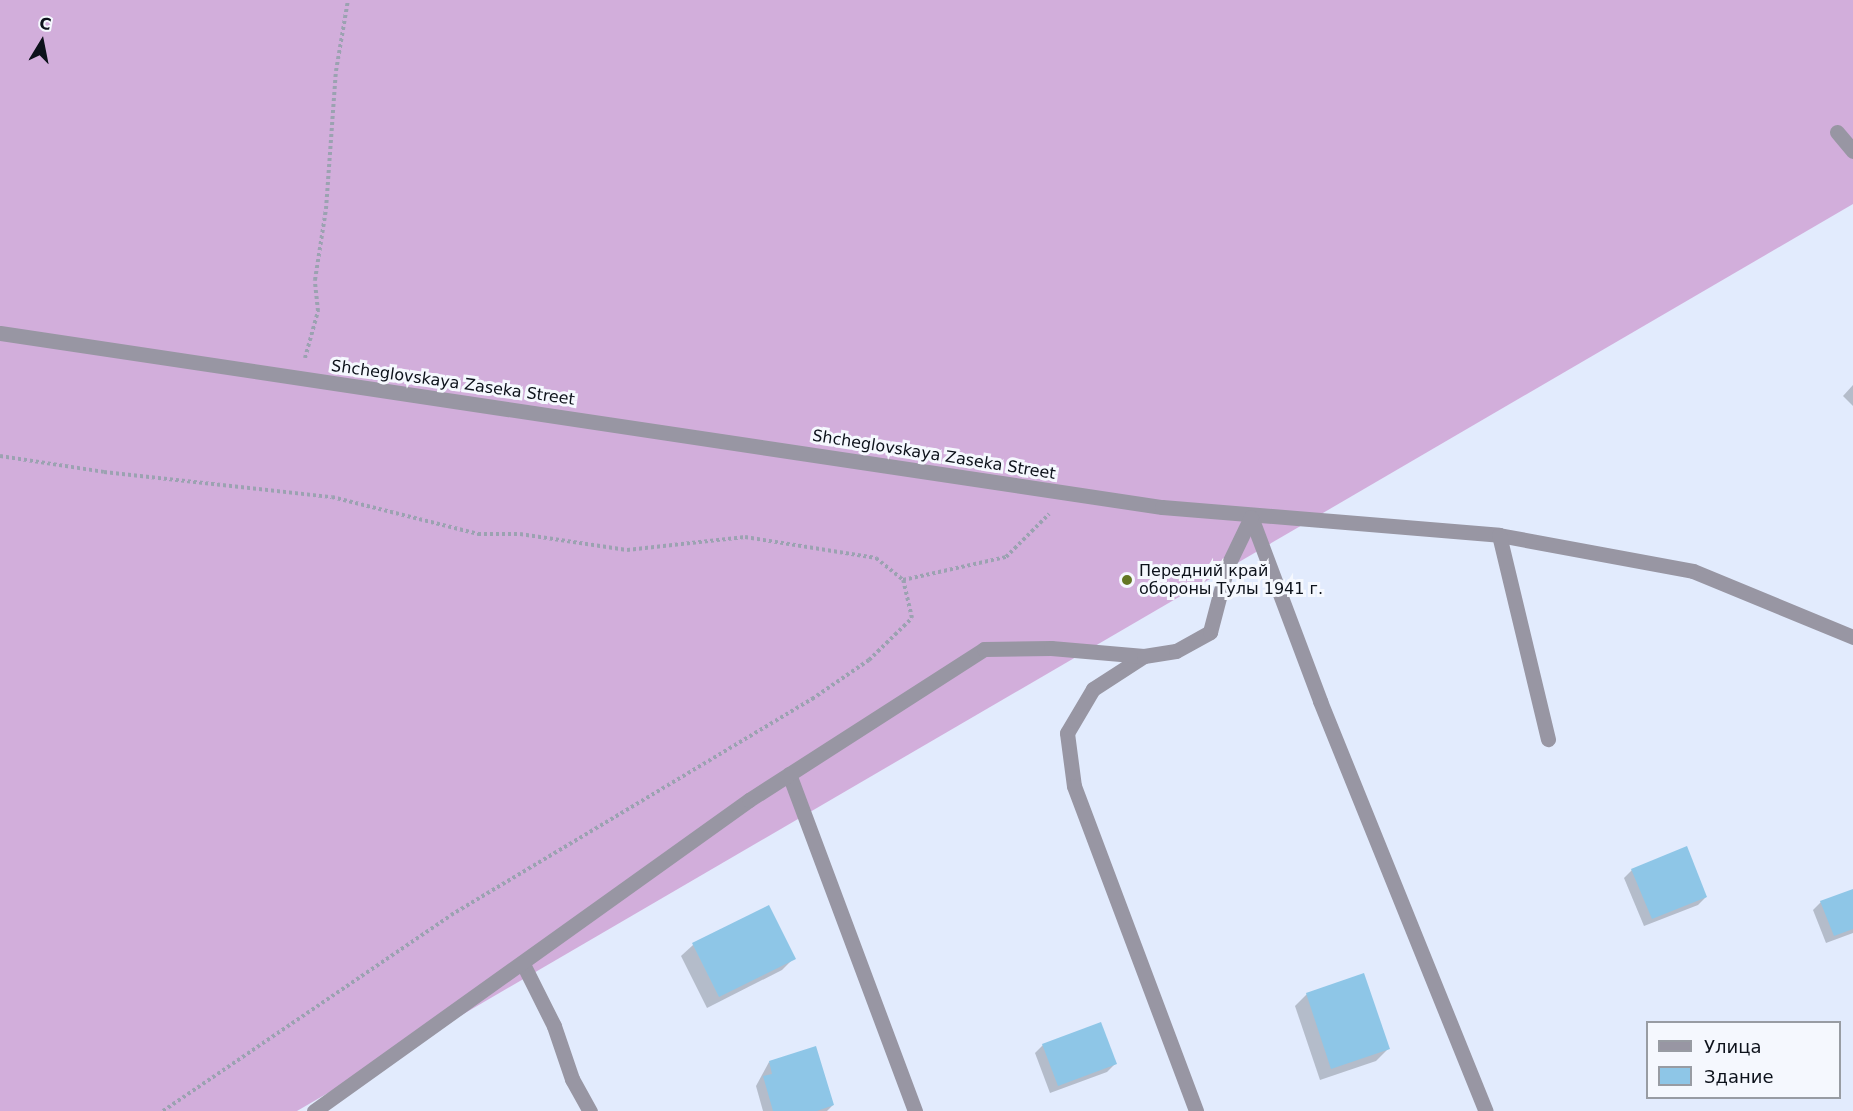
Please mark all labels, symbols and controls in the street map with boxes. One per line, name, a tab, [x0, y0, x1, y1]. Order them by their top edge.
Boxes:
north arrow	[12, 12, 72, 72]
text: С	[38, 13, 53, 34]
street label: Shcheglovskaya Zaseka Street	[330, 356, 576, 410]
street label: Shcheglovskaya Zaseka Street	[811, 426, 1057, 484]
place label: Передний край обороны Тулы 1941 г.	[1139, 561, 1323, 599]
marker: Передний край обороны Тулы 1941 г.	[1120, 573, 1134, 587]
legend	[1646, 1021, 1841, 1099]
text: Улица	[1704, 1036, 1761, 1057]
text: Здание	[1704, 1066, 1774, 1087]

